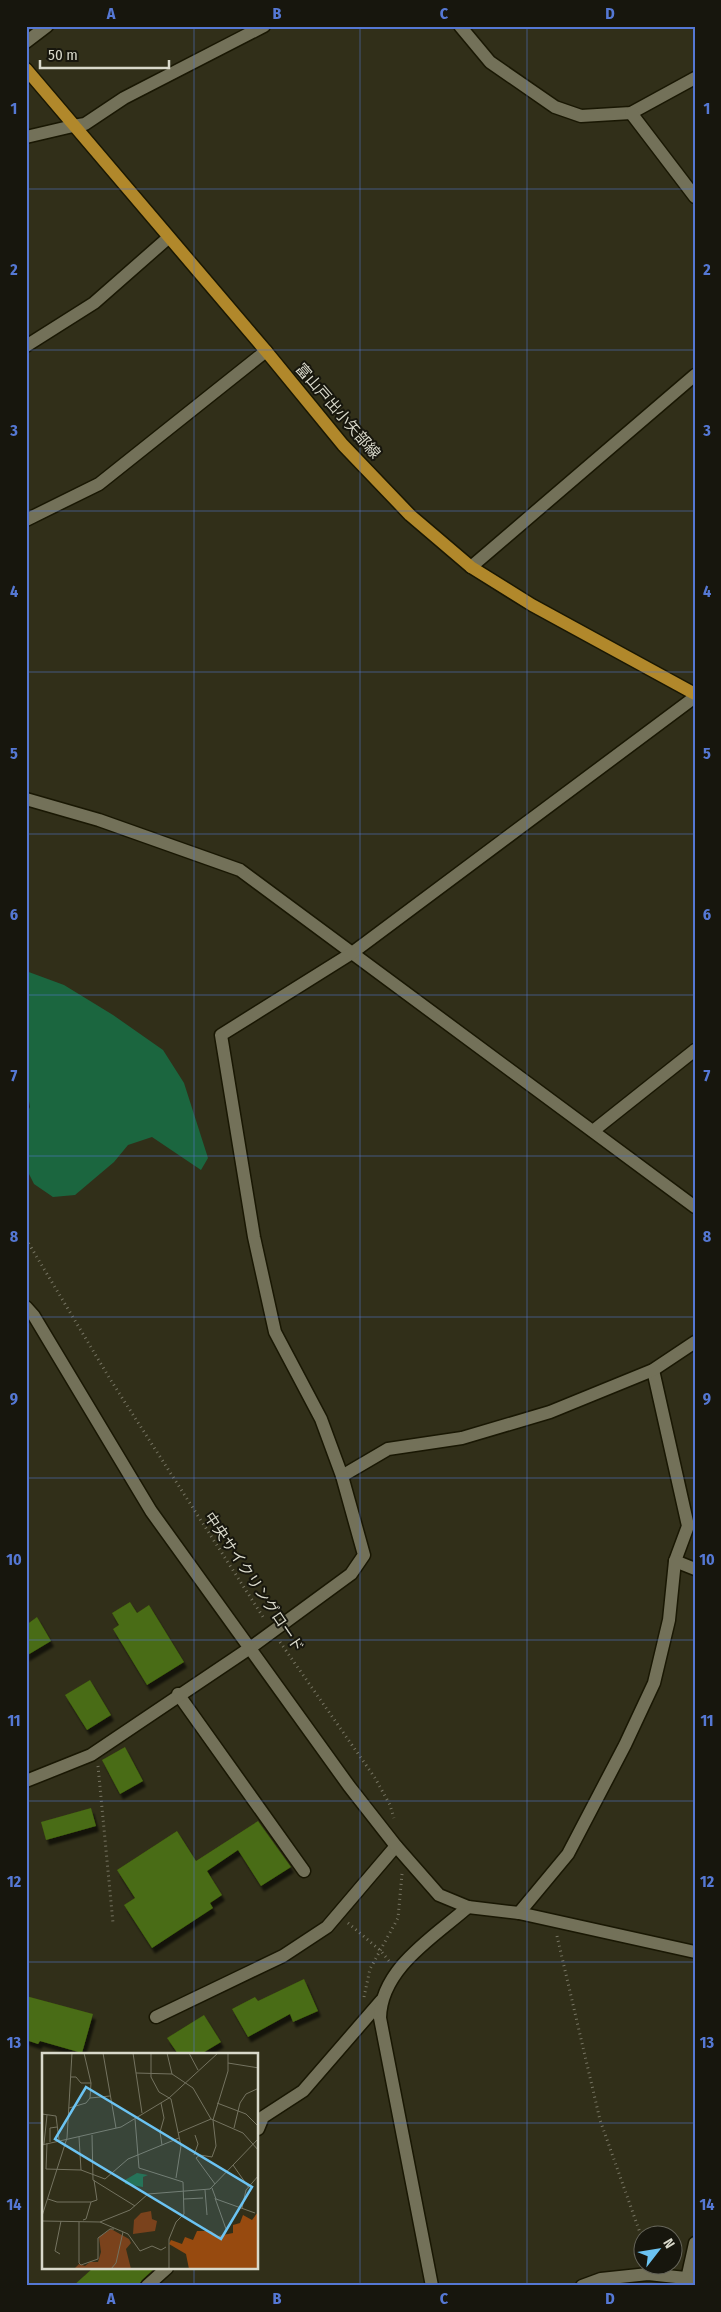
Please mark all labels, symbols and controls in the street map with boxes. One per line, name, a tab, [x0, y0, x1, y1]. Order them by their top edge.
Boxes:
text: A	[106, 4, 116, 23]
text: B	[273, 4, 282, 23]
text: C	[440, 4, 449, 23]
text: D	[605, 4, 615, 23]
scale bar	[40, 38, 169, 70]
text: 50 m	[48, 46, 78, 64]
text: 1	[11, 99, 17, 118]
text: 1	[704, 99, 710, 118]
text: 2	[9, 260, 18, 279]
text: 2	[702, 260, 711, 279]
street label: 富山戸出小矢部線	[292, 360, 384, 462]
text: 3	[9, 421, 18, 440]
text: 3	[702, 421, 711, 440]
text: 4	[10, 582, 18, 601]
text: 4	[703, 582, 711, 601]
text: 5	[10, 744, 18, 763]
text: 5	[703, 744, 711, 763]
text: 6	[10, 905, 18, 924]
text: 6	[703, 905, 711, 924]
text: 7	[11, 1066, 18, 1085]
text: 7	[704, 1066, 711, 1085]
text: 8	[10, 1227, 19, 1246]
text: 8	[703, 1227, 712, 1246]
text: 9	[10, 1389, 18, 1408]
text: 9	[703, 1389, 711, 1408]
street label: 中央サイクリングロード	[200, 1509, 308, 1655]
text: 10	[6, 1550, 22, 1569]
text: 10	[699, 1550, 715, 1569]
text: 11	[7, 1711, 21, 1730]
text: 11	[700, 1711, 714, 1730]
text: 12	[7, 1872, 22, 1891]
text: 12	[700, 1872, 715, 1891]
text: 13	[7, 2033, 22, 2052]
text: 13	[700, 2033, 715, 2052]
inset map	[42, 2053, 259, 2270]
text: 14	[7, 2195, 22, 2214]
text: 14	[700, 2195, 715, 2214]
north arrow	[634, 2224, 684, 2274]
text: N	[659, 2236, 678, 2252]
text: A	[106, 2289, 116, 2308]
text: B	[273, 2289, 282, 2308]
text: C	[440, 2289, 449, 2308]
text: D	[605, 2289, 615, 2308]

